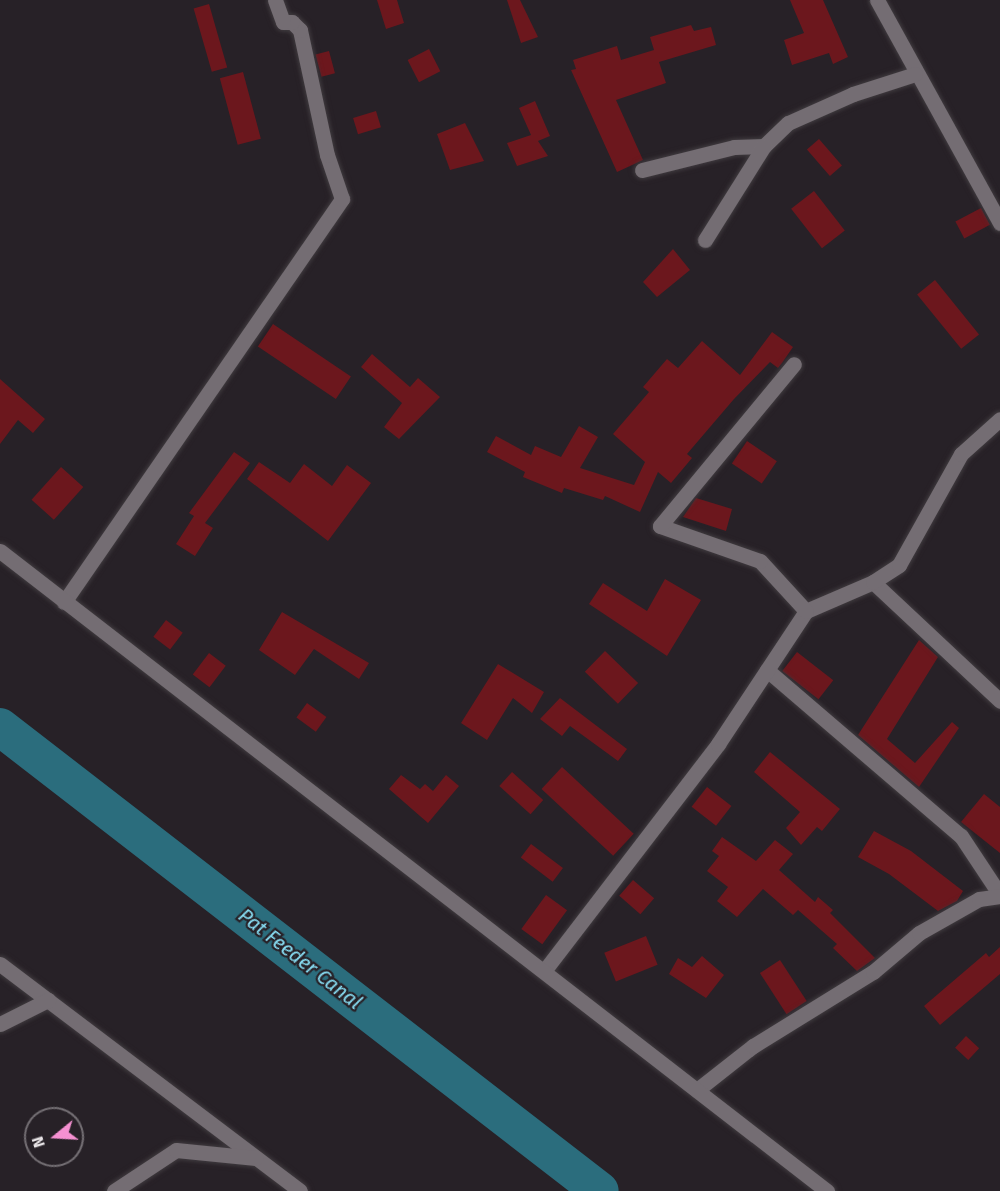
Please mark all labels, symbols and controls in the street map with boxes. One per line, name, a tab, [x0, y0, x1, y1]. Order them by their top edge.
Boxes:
water label: Pat Feeder Canal	[234, 903, 366, 1015]
north arrow	[24, 1107, 84, 1167]
text: N	[28, 1134, 49, 1150]

